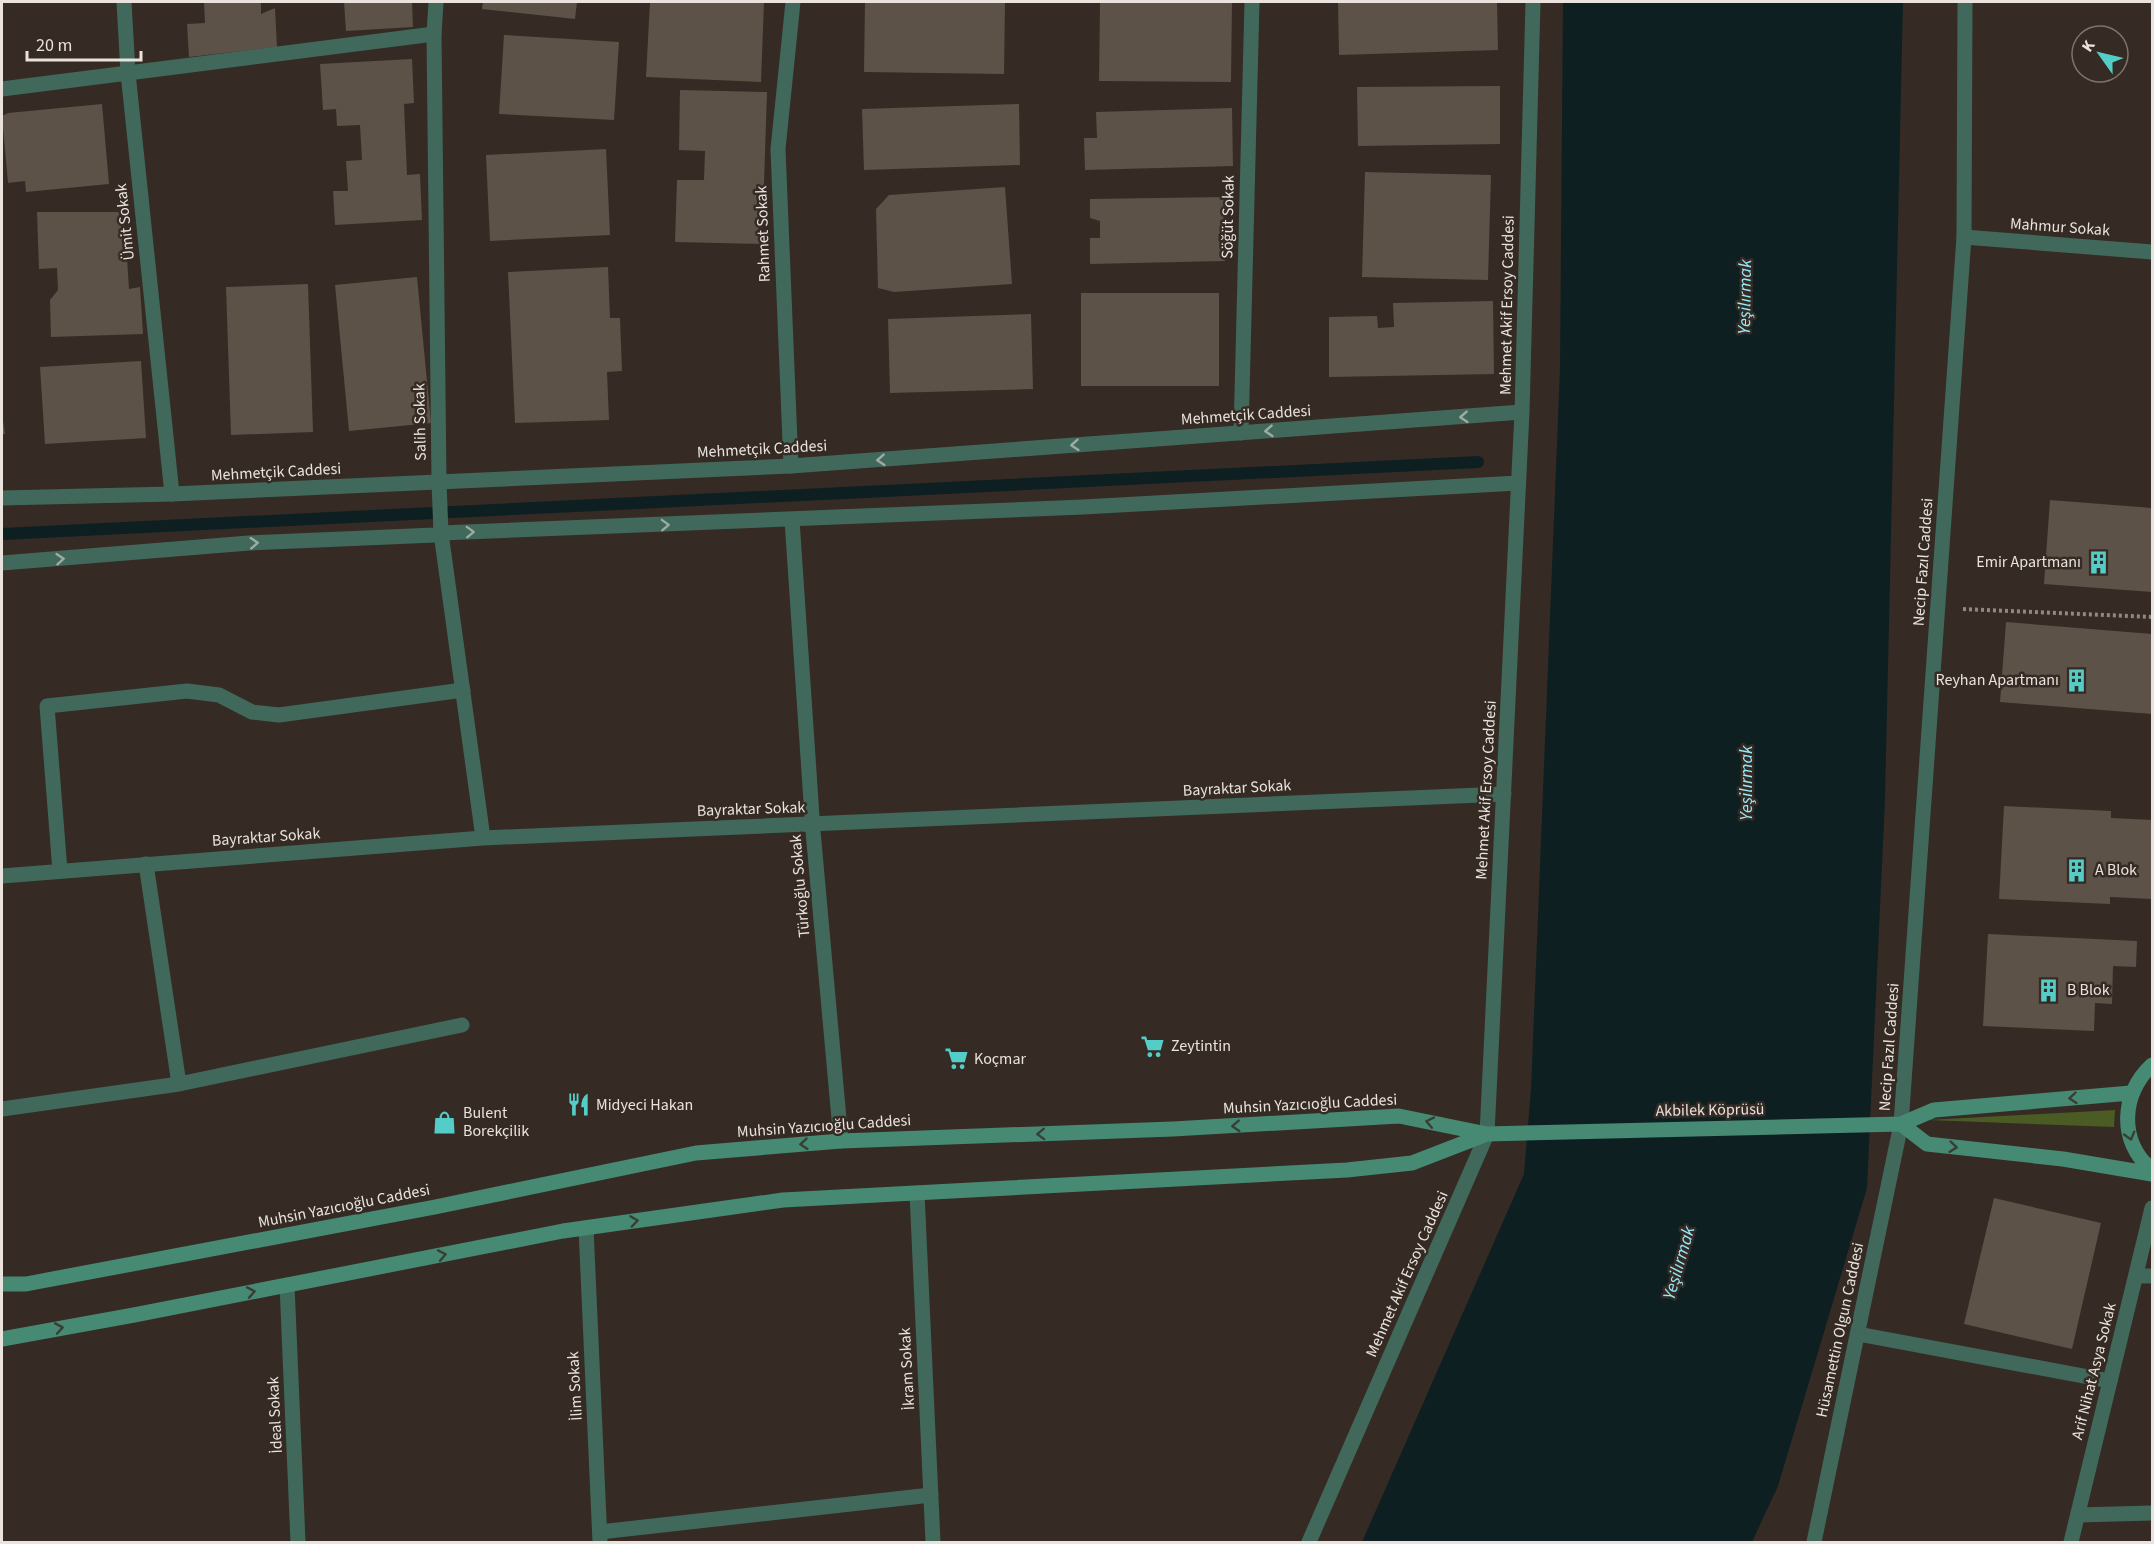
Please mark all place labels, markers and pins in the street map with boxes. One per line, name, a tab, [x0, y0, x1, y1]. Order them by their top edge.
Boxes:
building icon: Emir Apartmanı	[2086, 549, 2112, 575]
place label: Emir Apartmanı	[1976, 551, 2081, 573]
building icon: Reyhan Apartmanı	[2064, 667, 2090, 693]
place label: Reyhan Apartmanı	[1935, 669, 2059, 691]
building icon: A Blok	[2064, 857, 2090, 883]
place label: A Blok	[2095, 859, 2137, 881]
building icon: B Blok	[2036, 977, 2062, 1003]
place label: B Blok	[2067, 979, 2110, 1001]
supermarket icon: Zeytintin	[1140, 1033, 1166, 1059]
place label: Zeytintin	[1171, 1035, 1231, 1057]
supermarket icon: Koçmar	[943, 1046, 969, 1072]
place label: Koçmar	[974, 1048, 1026, 1070]
restaurant icon: Midyeci Hakan	[565, 1092, 591, 1118]
place label: Midyeci Hakan	[596, 1094, 693, 1116]
place label: Bulent Borekçilik	[463, 1102, 529, 1142]
shop icon: Bulent Borekçilik	[432, 1109, 458, 1135]

